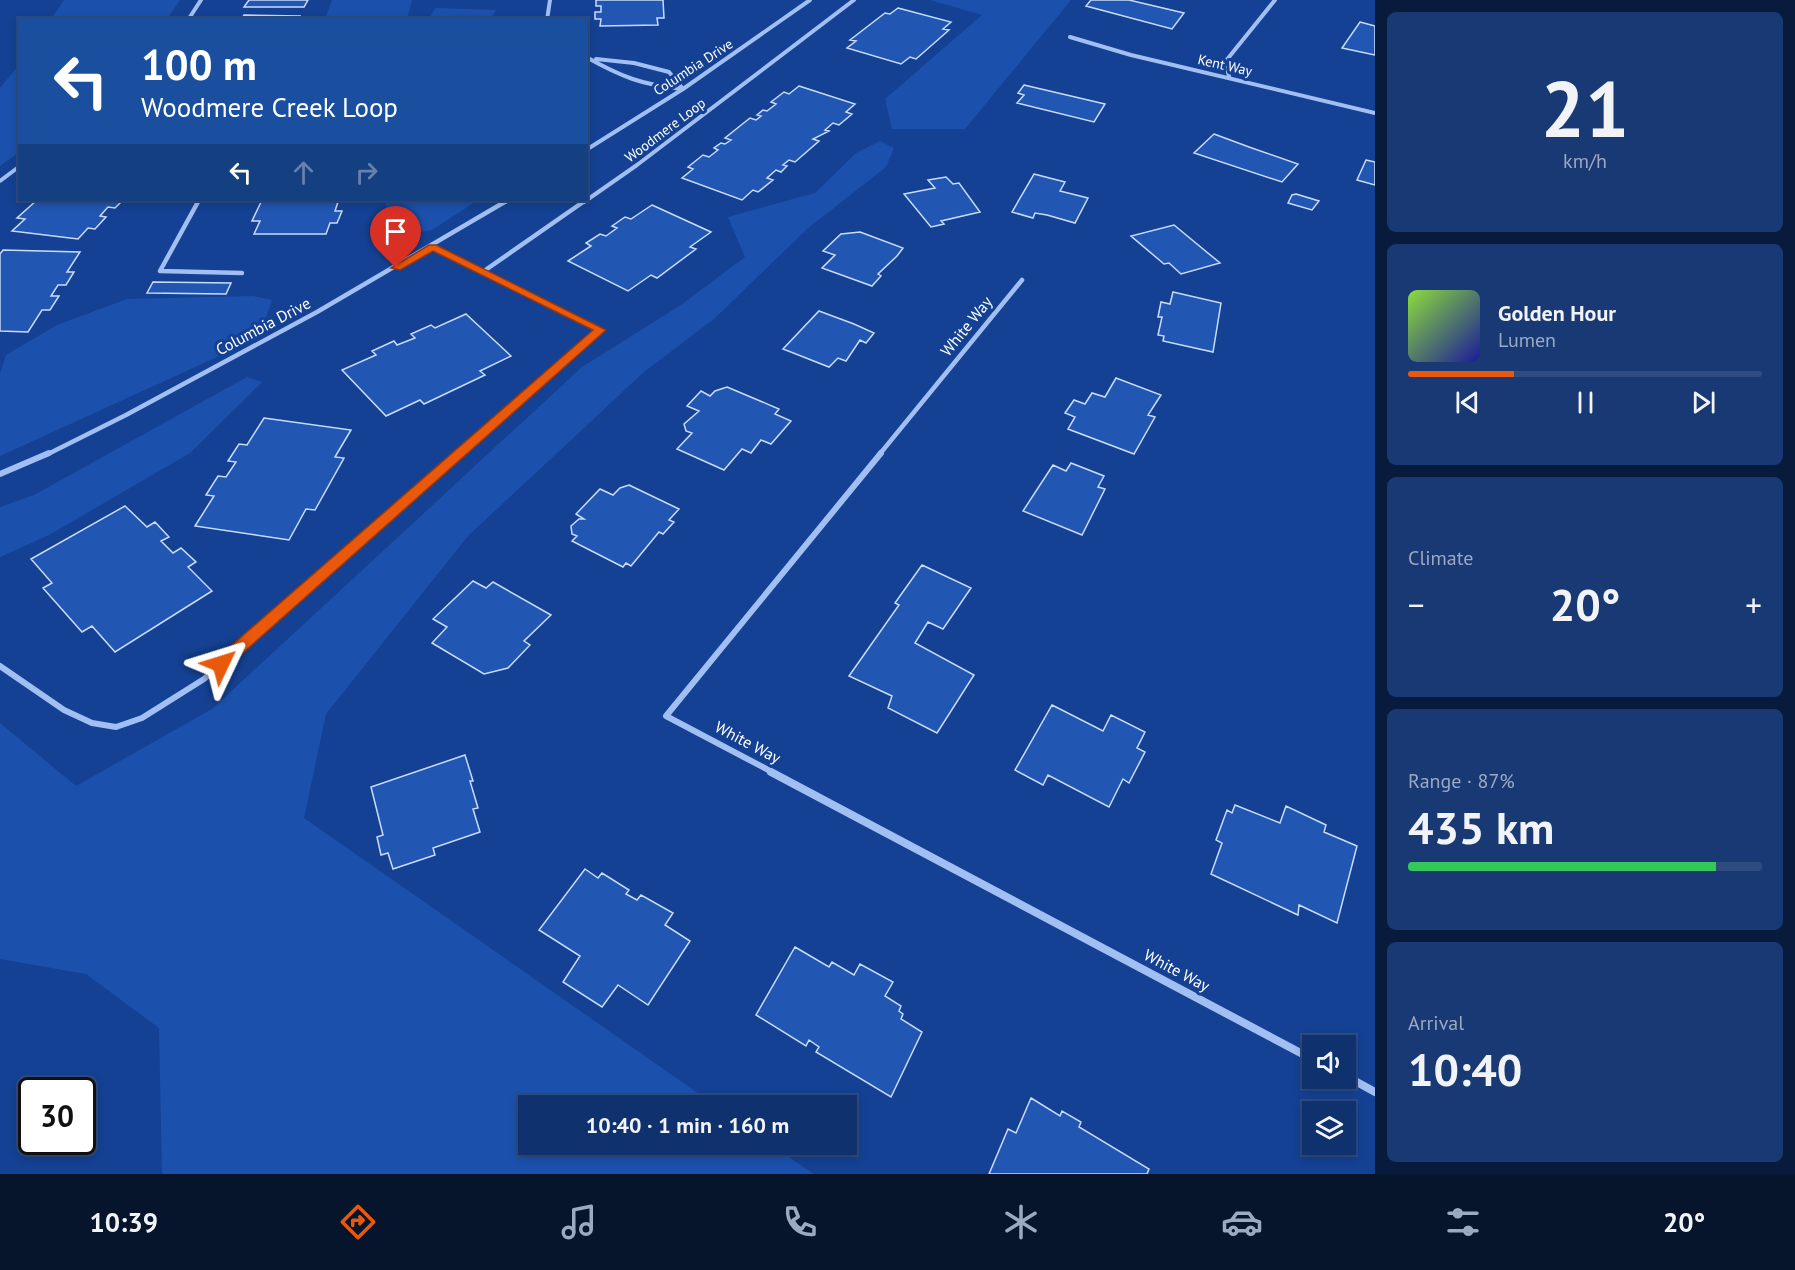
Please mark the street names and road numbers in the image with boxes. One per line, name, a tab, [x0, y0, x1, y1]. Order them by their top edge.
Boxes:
street label: Columbia Drive	[650, 35, 736, 99]
street label: Kent Way	[1196, 50, 1254, 80]
street label: Woodmere Loop	[621, 94, 709, 166]
street label: White Way	[936, 291, 997, 360]
street label: Columbia Drive	[212, 293, 314, 359]
street label: White Way	[712, 716, 785, 768]
street label: White Way	[1141, 944, 1214, 996]

